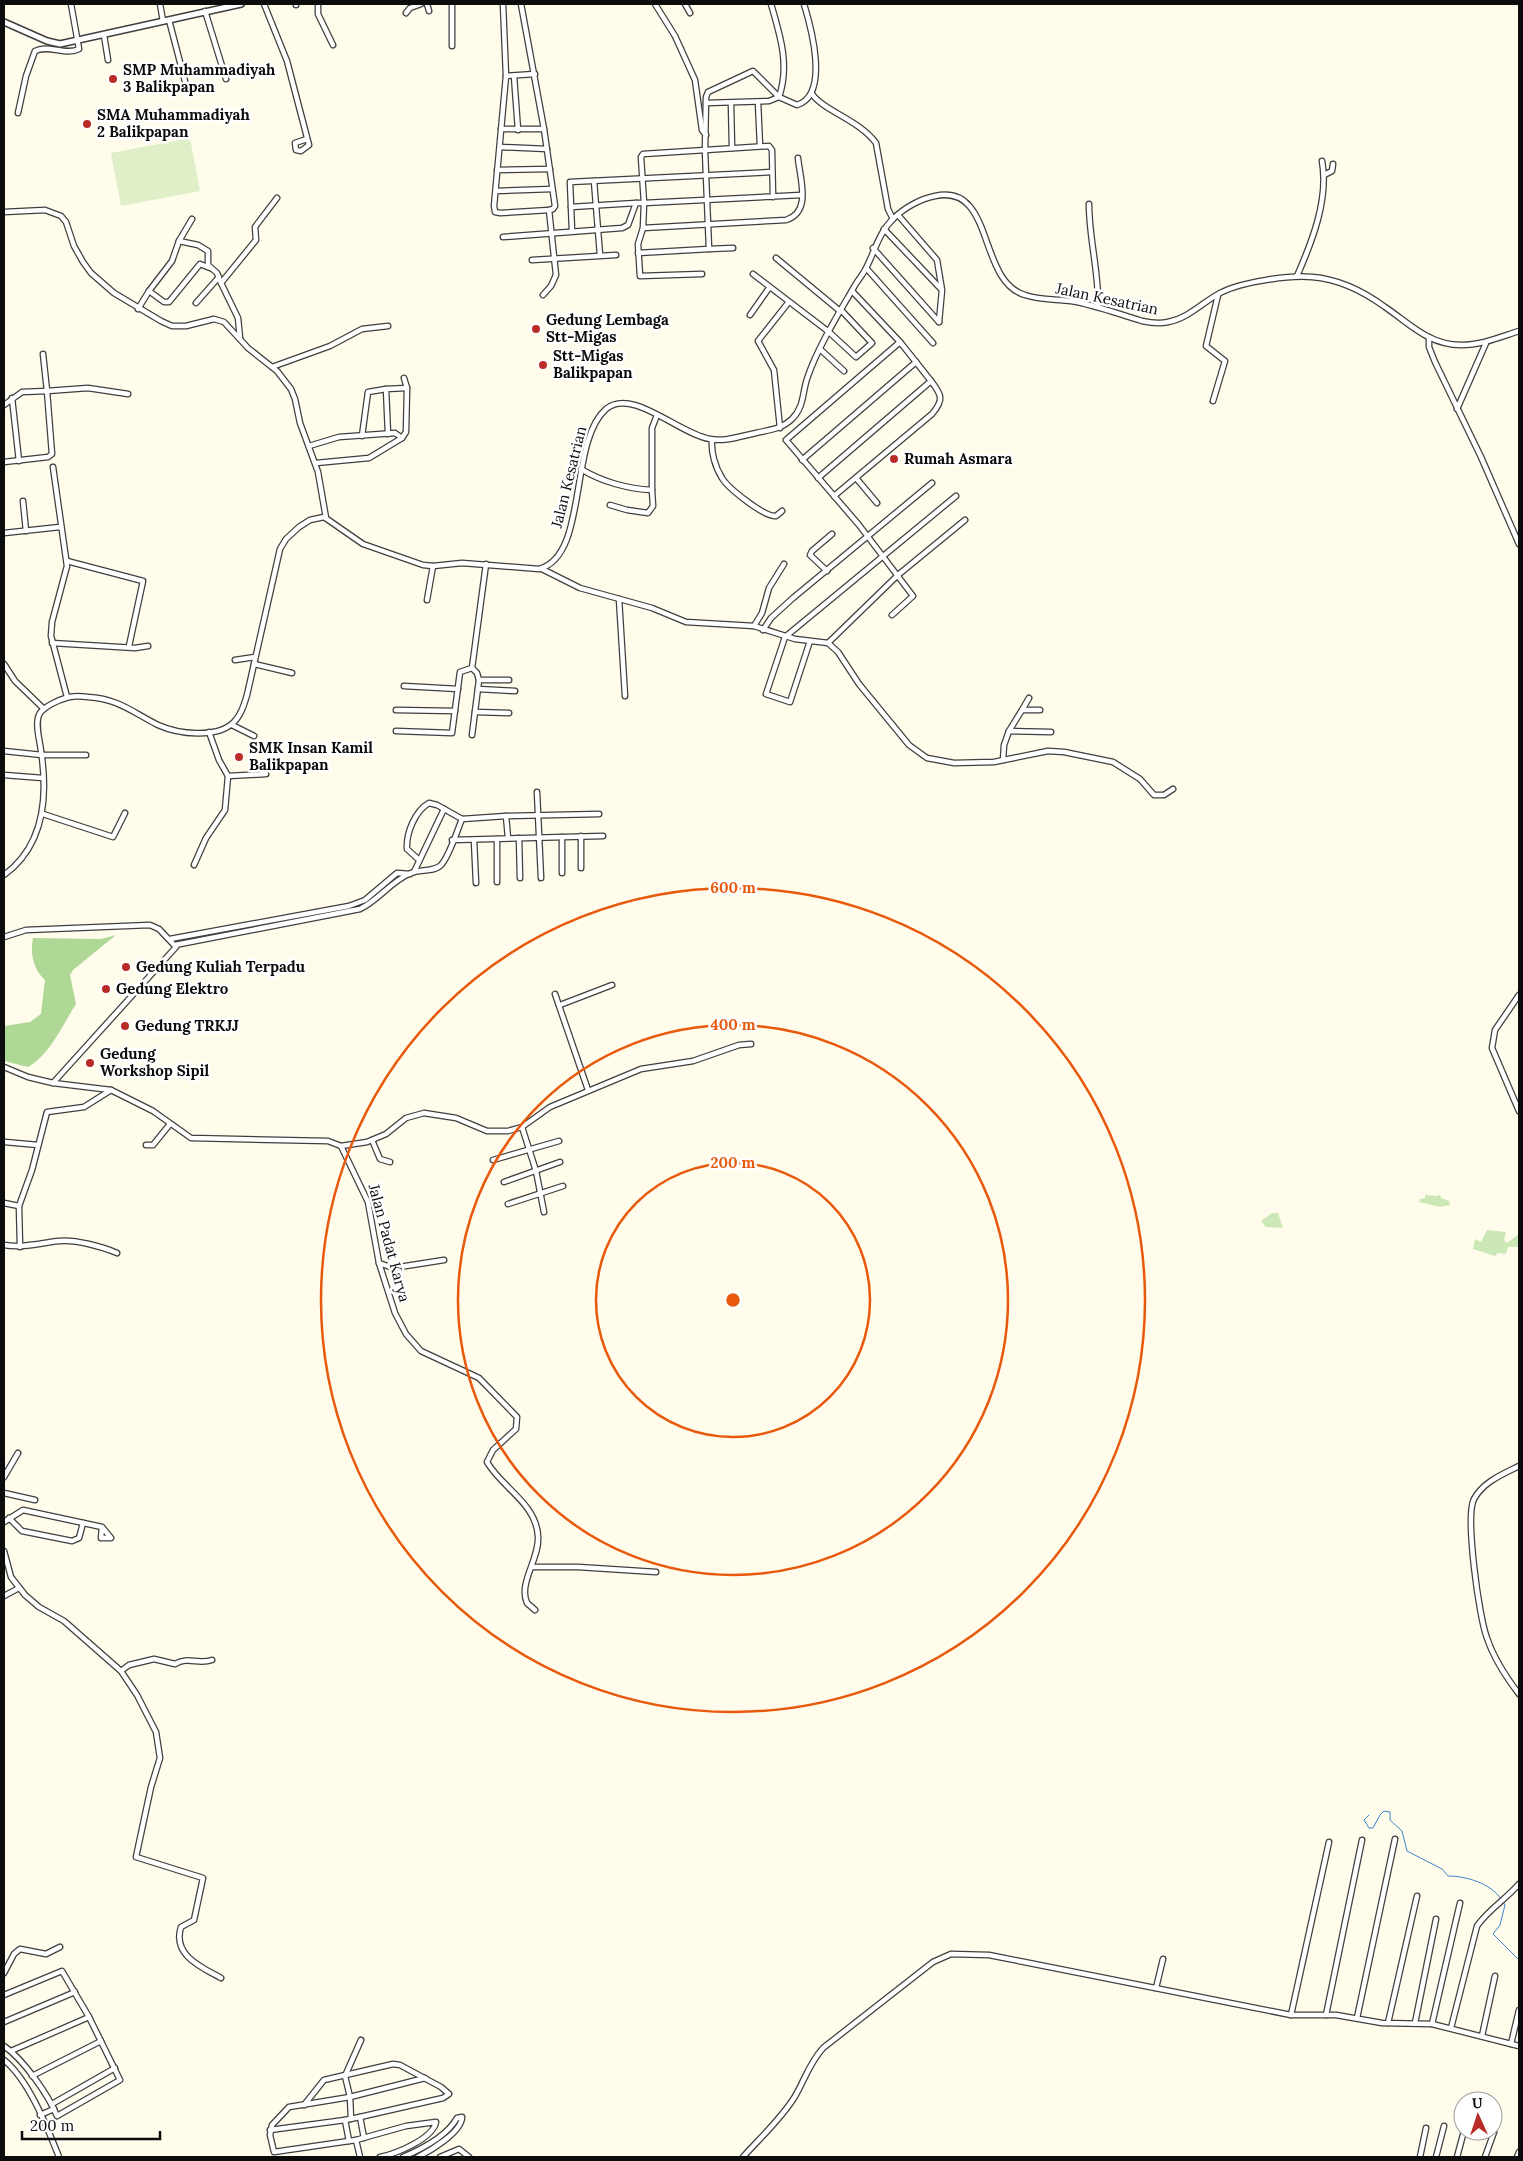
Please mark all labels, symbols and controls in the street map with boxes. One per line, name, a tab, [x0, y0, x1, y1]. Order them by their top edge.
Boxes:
place label: SMP Muhammadiyah 3 Balikpapan	[123, 60, 276, 96]
marker: SMP Muhammadiyah 3 Balikpapan	[107, 73, 119, 85]
place label: SMA Muhammadiyah 2 Balikpapan	[97, 105, 250, 141]
marker: SMA Muhammadiyah 2 Balikpapan	[81, 118, 93, 130]
street label: Jalan Kesatrian	[1053, 278, 1160, 319]
place label: Gedung Lembaga Stt-Migas	[546, 310, 669, 346]
marker: Gedung Lembaga Stt-Migas	[530, 323, 542, 335]
place label: Stt-Migas Balikpapan	[553, 346, 633, 382]
marker: Stt-Migas Balikpapan	[537, 359, 549, 371]
street label: Jalan Kesatrian	[546, 424, 590, 531]
place label: Rumah Asmara	[904, 449, 1012, 468]
marker: Rumah Asmara	[888, 453, 900, 465]
place label: SMK Insan Kamil Balikpapan	[249, 738, 373, 774]
marker: SMK Insan Kamil Balikpapan	[233, 751, 245, 763]
text: 600 m	[710, 878, 756, 897]
place label: Gedung Kuliah Terpadu	[136, 957, 305, 976]
marker: Gedung Kuliah Terpadu	[120, 961, 132, 973]
place label: Gedung Elektro	[116, 979, 229, 998]
marker: Gedung Elektro	[100, 983, 112, 995]
text: 400 m	[710, 1015, 756, 1034]
place label: Gedung TRKJJ	[135, 1016, 239, 1035]
marker: Gedung TRKJJ	[119, 1020, 131, 1032]
place label: Gedung Workshop Sipil	[100, 1044, 209, 1080]
marker: Gedung Workshop Sipil	[84, 1057, 96, 1069]
text: 200 m	[711, 1153, 756, 1172]
street label: Jalan Padat Karya	[364, 1181, 414, 1304]
centre of rings	[724, 1291, 742, 1309]
north arrow	[1453, 2091, 1503, 2141]
text: U	[1472, 2094, 1483, 2112]
scale bar	[22, 2108, 160, 2140]
text: 200 m	[30, 2116, 74, 2135]

